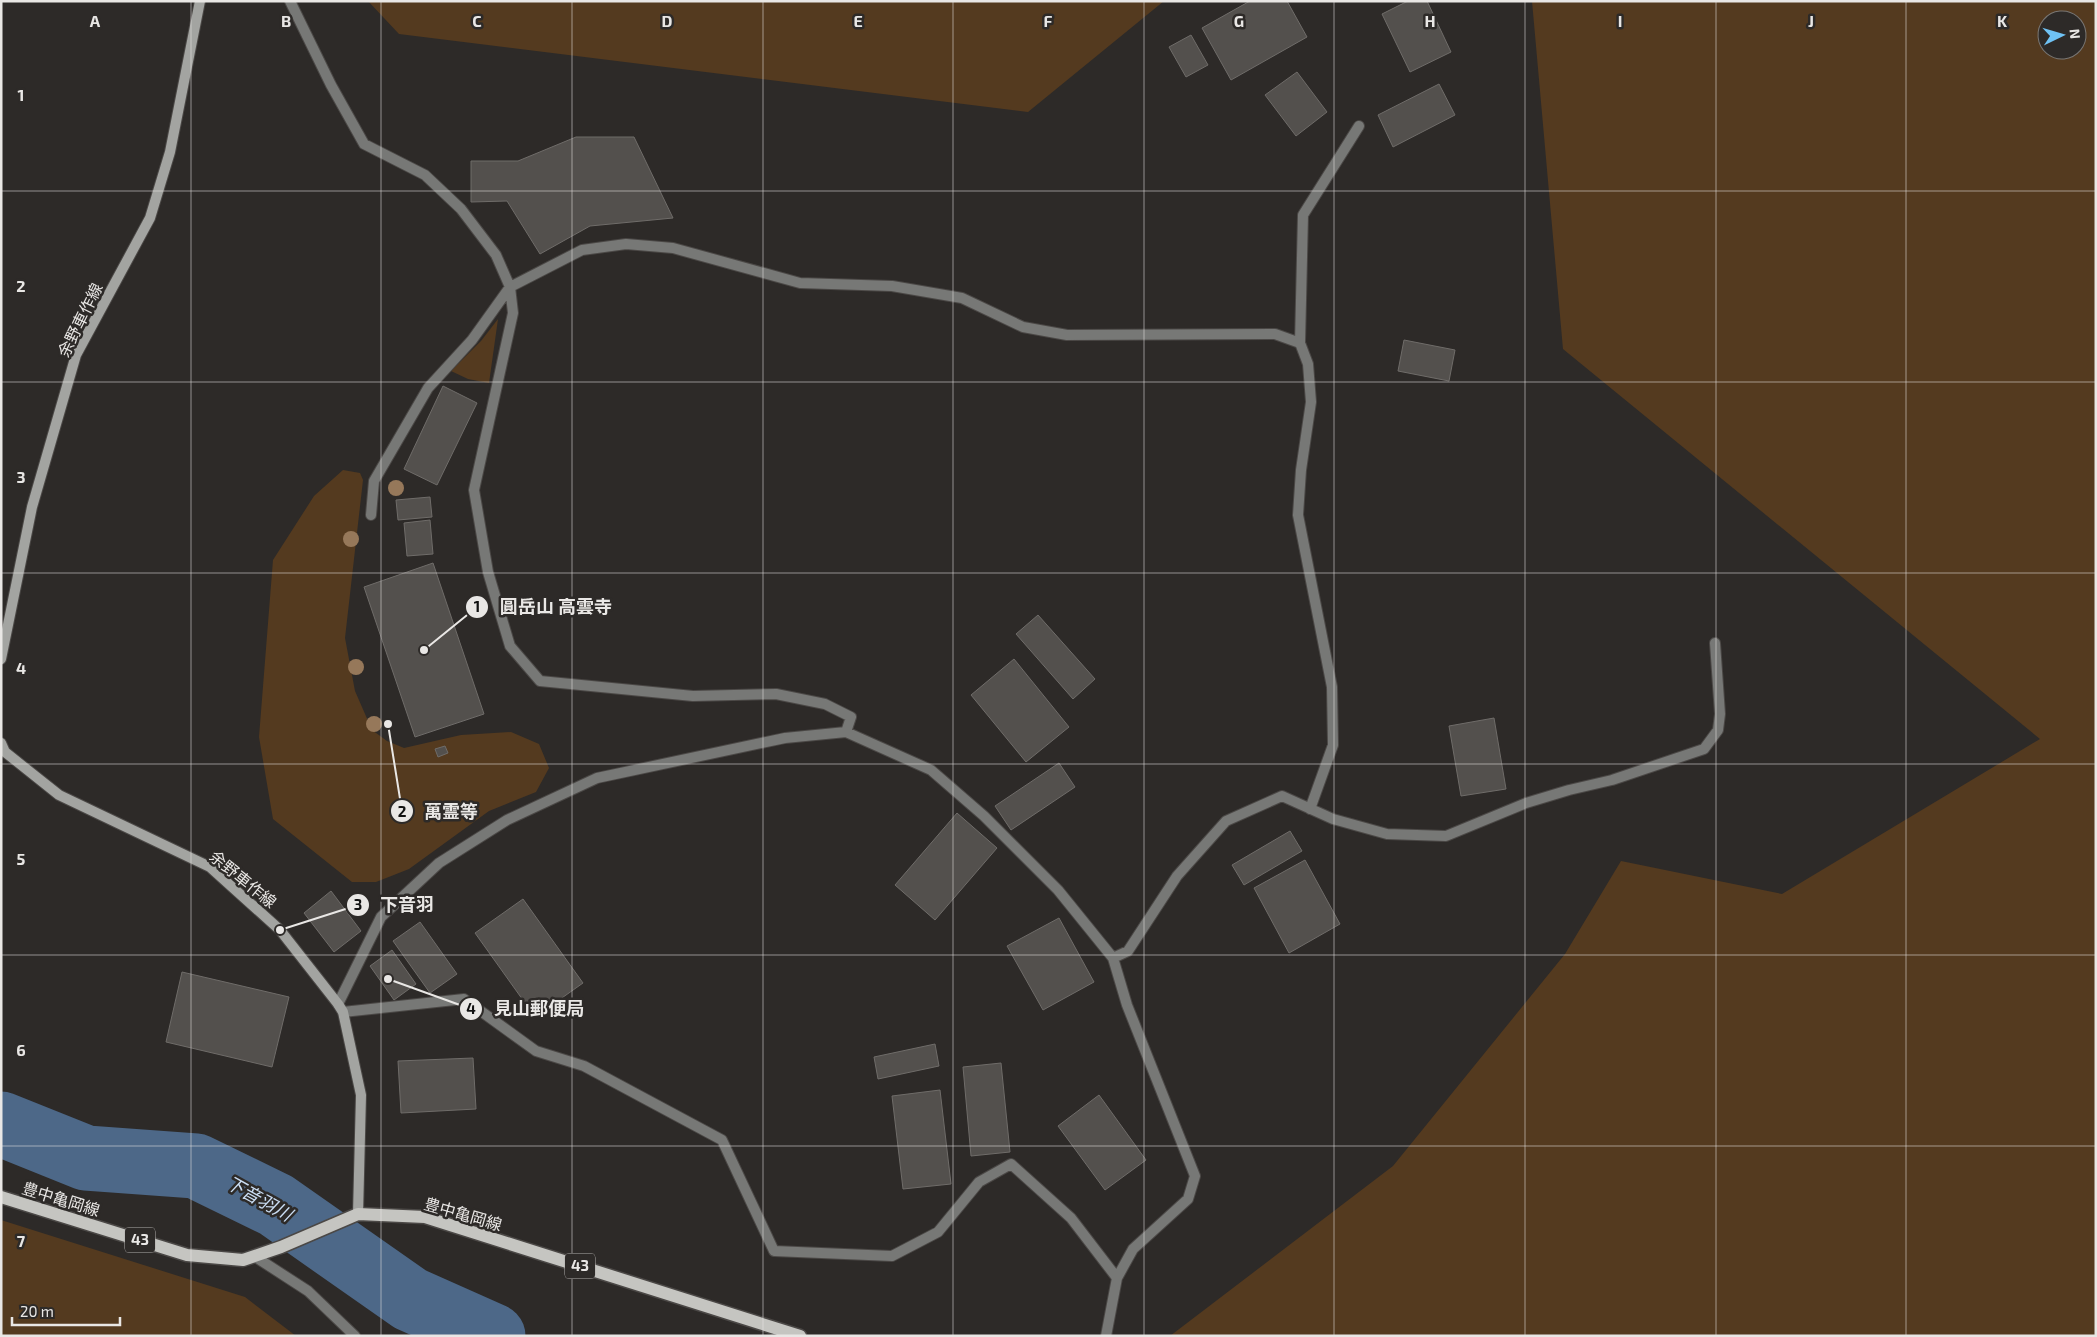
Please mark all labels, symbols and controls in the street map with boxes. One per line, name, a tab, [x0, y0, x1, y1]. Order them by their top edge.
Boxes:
north arrow	[2037, 10, 2087, 60]
text: A	[90, 11, 101, 30]
text: B	[281, 11, 291, 30]
text: C	[472, 11, 482, 30]
text: D	[662, 11, 673, 30]
text: E	[853, 11, 863, 30]
text: F	[1044, 11, 1053, 30]
text: G	[1234, 11, 1244, 30]
text: H	[1424, 11, 1436, 30]
text: I	[1618, 11, 1622, 30]
text: J	[1808, 11, 1814, 30]
text: K	[1997, 11, 2008, 30]
text: N	[2067, 28, 2084, 40]
text: 1	[18, 85, 24, 104]
text: 2	[16, 276, 26, 295]
street label: 余野車作線	[53, 280, 106, 360]
text: 3	[16, 467, 26, 486]
callout: 圓岳山 高雲寺	[465, 591, 622, 624]
text: 圓岳山 高雲寺	[500, 595, 612, 617]
text: 1	[474, 597, 480, 615]
text: 4	[16, 658, 26, 677]
callout: 萬霊等	[389, 795, 488, 828]
text: 萬霊等	[424, 800, 478, 822]
text: 2	[398, 802, 407, 820]
street label: 余野車作線	[206, 846, 280, 911]
text: 5	[17, 849, 26, 868]
callout: 下音羽	[345, 888, 444, 921]
text: 下音羽	[380, 893, 434, 915]
text: 3	[354, 895, 362, 913]
callout: 見山郵便局	[459, 993, 594, 1026]
text: 見山郵便局	[494, 997, 584, 1019]
text: 4	[466, 999, 476, 1017]
text: 6	[16, 1040, 26, 1059]
water label: 下音羽川	[223, 1171, 298, 1226]
street label: 豊中亀岡線	[20, 1178, 102, 1219]
street label: 豊中亀岡線	[422, 1193, 504, 1234]
road number: 43	[125, 1228, 155, 1252]
text: 7	[17, 1231, 26, 1250]
road number: 43	[565, 1254, 595, 1278]
scale bar	[12, 1294, 120, 1326]
text: 20 m	[20, 1302, 54, 1320]

